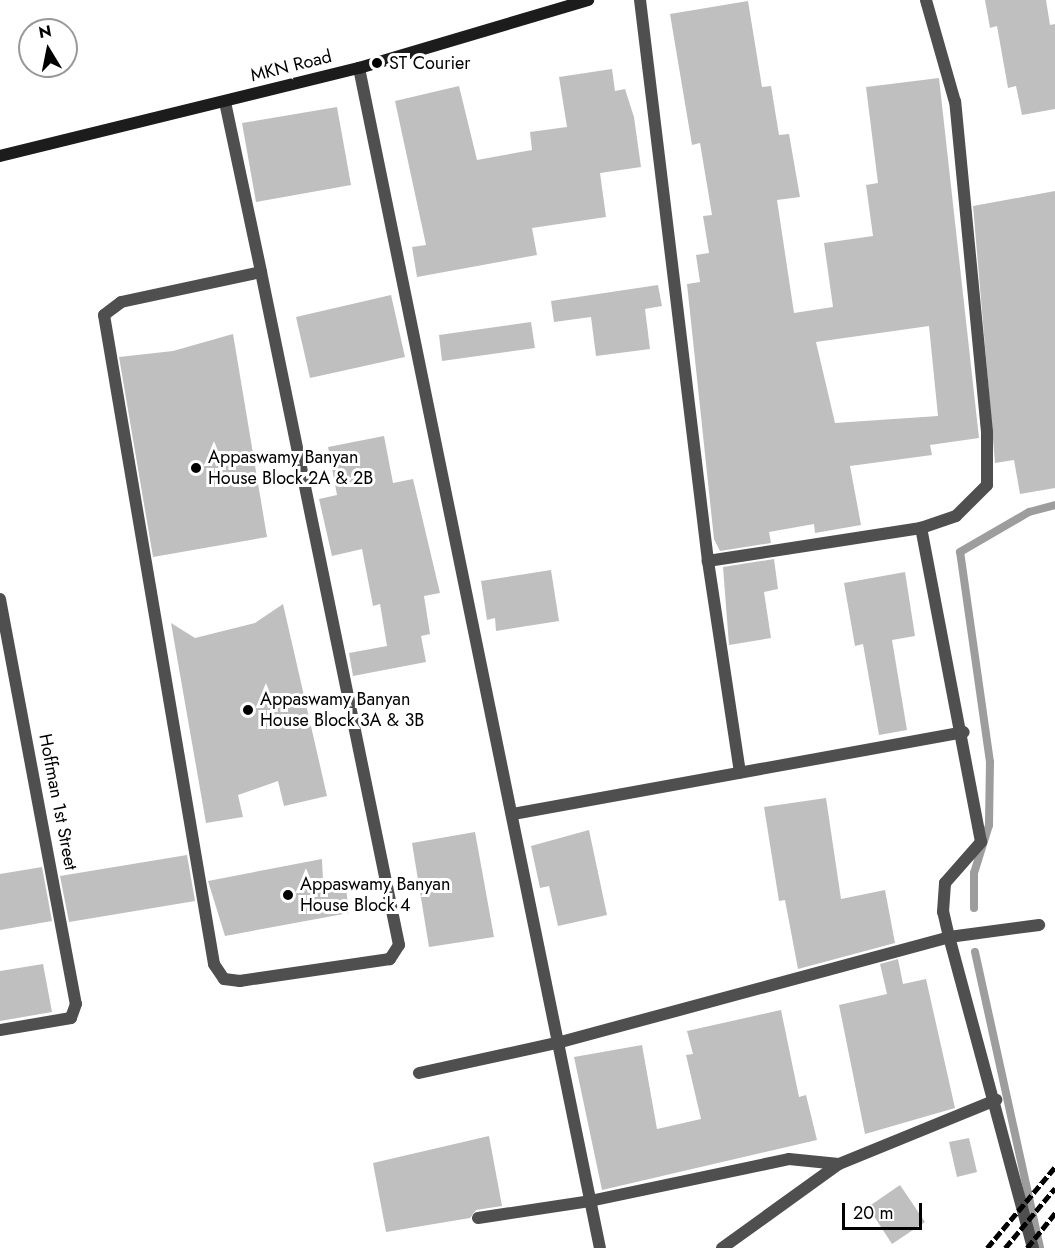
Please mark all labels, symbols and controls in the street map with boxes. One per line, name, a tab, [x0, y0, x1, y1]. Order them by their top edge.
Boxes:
north arrow	[18, 18, 78, 78]
text: N	[37, 19, 53, 44]
street label: MKN Road	[248, 45, 334, 87]
place label: ST Courier	[389, 52, 471, 74]
marker: ST Courier	[370, 56, 384, 70]
place label: Appaswamy Banyan House Block 2A & 2B	[208, 447, 373, 490]
marker: Appaswamy Banyan House Block 2A & 2B	[189, 461, 203, 475]
place label: Appaswamy Banyan House Block 3A & 3B	[260, 689, 424, 732]
marker: Appaswamy Banyan House Block 3A & 3B	[241, 703, 255, 717]
street label: Hoffman 1st Street	[34, 732, 82, 872]
place label: Appaswamy Banyan House Block 4	[300, 874, 450, 916]
marker: Appaswamy Banyan House Block 4	[281, 888, 295, 902]
scale bar	[845, 1191, 924, 1229]
text: 20 m	[853, 1200, 893, 1226]

